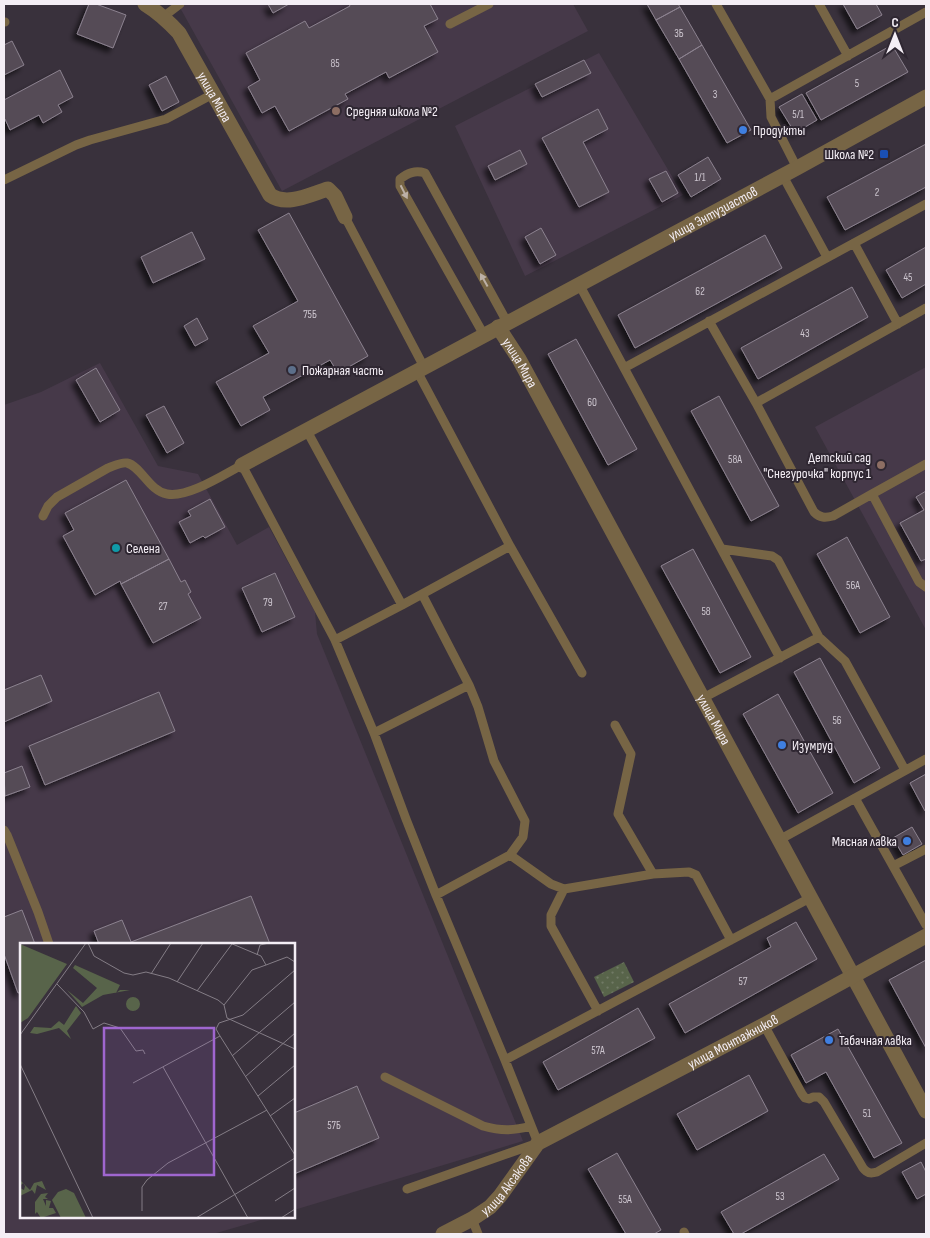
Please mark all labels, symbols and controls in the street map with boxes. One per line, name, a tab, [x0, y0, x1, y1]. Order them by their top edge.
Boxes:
north arrow	[870, 10, 920, 60]
text: С	[891, 14, 899, 31]
house number: 3Б	[674, 27, 684, 40]
house number: 85	[330, 57, 340, 70]
street label: улица Мира	[194, 69, 236, 125]
house number: 5	[855, 77, 859, 90]
house number: 3	[713, 88, 718, 101]
place label: Средняя школа №2	[346, 103, 438, 120]
marker: Средняя школа №2	[330, 105, 342, 117]
house number: 5/1	[792, 108, 804, 121]
place label: Продукты	[753, 122, 805, 139]
marker: Продукты	[737, 124, 749, 136]
place label: Школа №2	[824, 146, 874, 163]
marker: Школа №2	[878, 148, 890, 160]
house number: 1/1	[694, 171, 706, 184]
street label: улица Энтузиастов	[665, 182, 761, 244]
one-way arrow	[400, 185, 408, 199]
house number: 2	[875, 186, 880, 199]
house number: 45	[903, 271, 913, 284]
one-way arrow	[479, 273, 488, 287]
house number: 62	[695, 285, 705, 298]
house number: 75Б	[303, 308, 317, 321]
house number: 43	[800, 327, 810, 340]
street label: улица Мира	[499, 334, 541, 390]
place label: Пожарная часть	[302, 362, 384, 379]
marker: Пожарная часть	[286, 364, 298, 376]
house number: 60	[587, 396, 597, 409]
place label: Детский сад "Снегурочка" корпус 1	[763, 449, 871, 482]
house number: 58А	[728, 453, 742, 466]
marker: Детский сад "Снегурочка" корпус 1	[875, 459, 887, 471]
place label: Селена	[126, 540, 160, 557]
marker: Селена	[110, 542, 122, 554]
house number: 56А	[846, 579, 860, 592]
house number: 79	[263, 596, 273, 609]
house number: 27	[159, 600, 168, 613]
house number: 58	[701, 605, 711, 618]
street label: улица Мира	[693, 691, 735, 748]
house number: 56	[832, 714, 842, 727]
place label: Изумруд	[792, 737, 833, 754]
marker: Изумруд	[776, 739, 788, 751]
place label: Мясная лавка	[832, 833, 897, 850]
marker: Мясная лавка	[901, 835, 913, 847]
inset map	[20, 943, 295, 1218]
house number: 57	[739, 975, 748, 988]
street label: улица Монтажников	[684, 1010, 781, 1072]
place label: Табачная лавка	[839, 1032, 912, 1049]
marker: Табачная лавка	[823, 1034, 835, 1046]
house number: 57А	[591, 1044, 605, 1057]
house number: 51	[863, 1107, 871, 1120]
house number: 57Б	[327, 1119, 341, 1132]
street label: улица Аксакова	[478, 1151, 536, 1219]
house number: 53	[775, 1190, 785, 1203]
house number: 55А	[618, 1193, 632, 1206]

